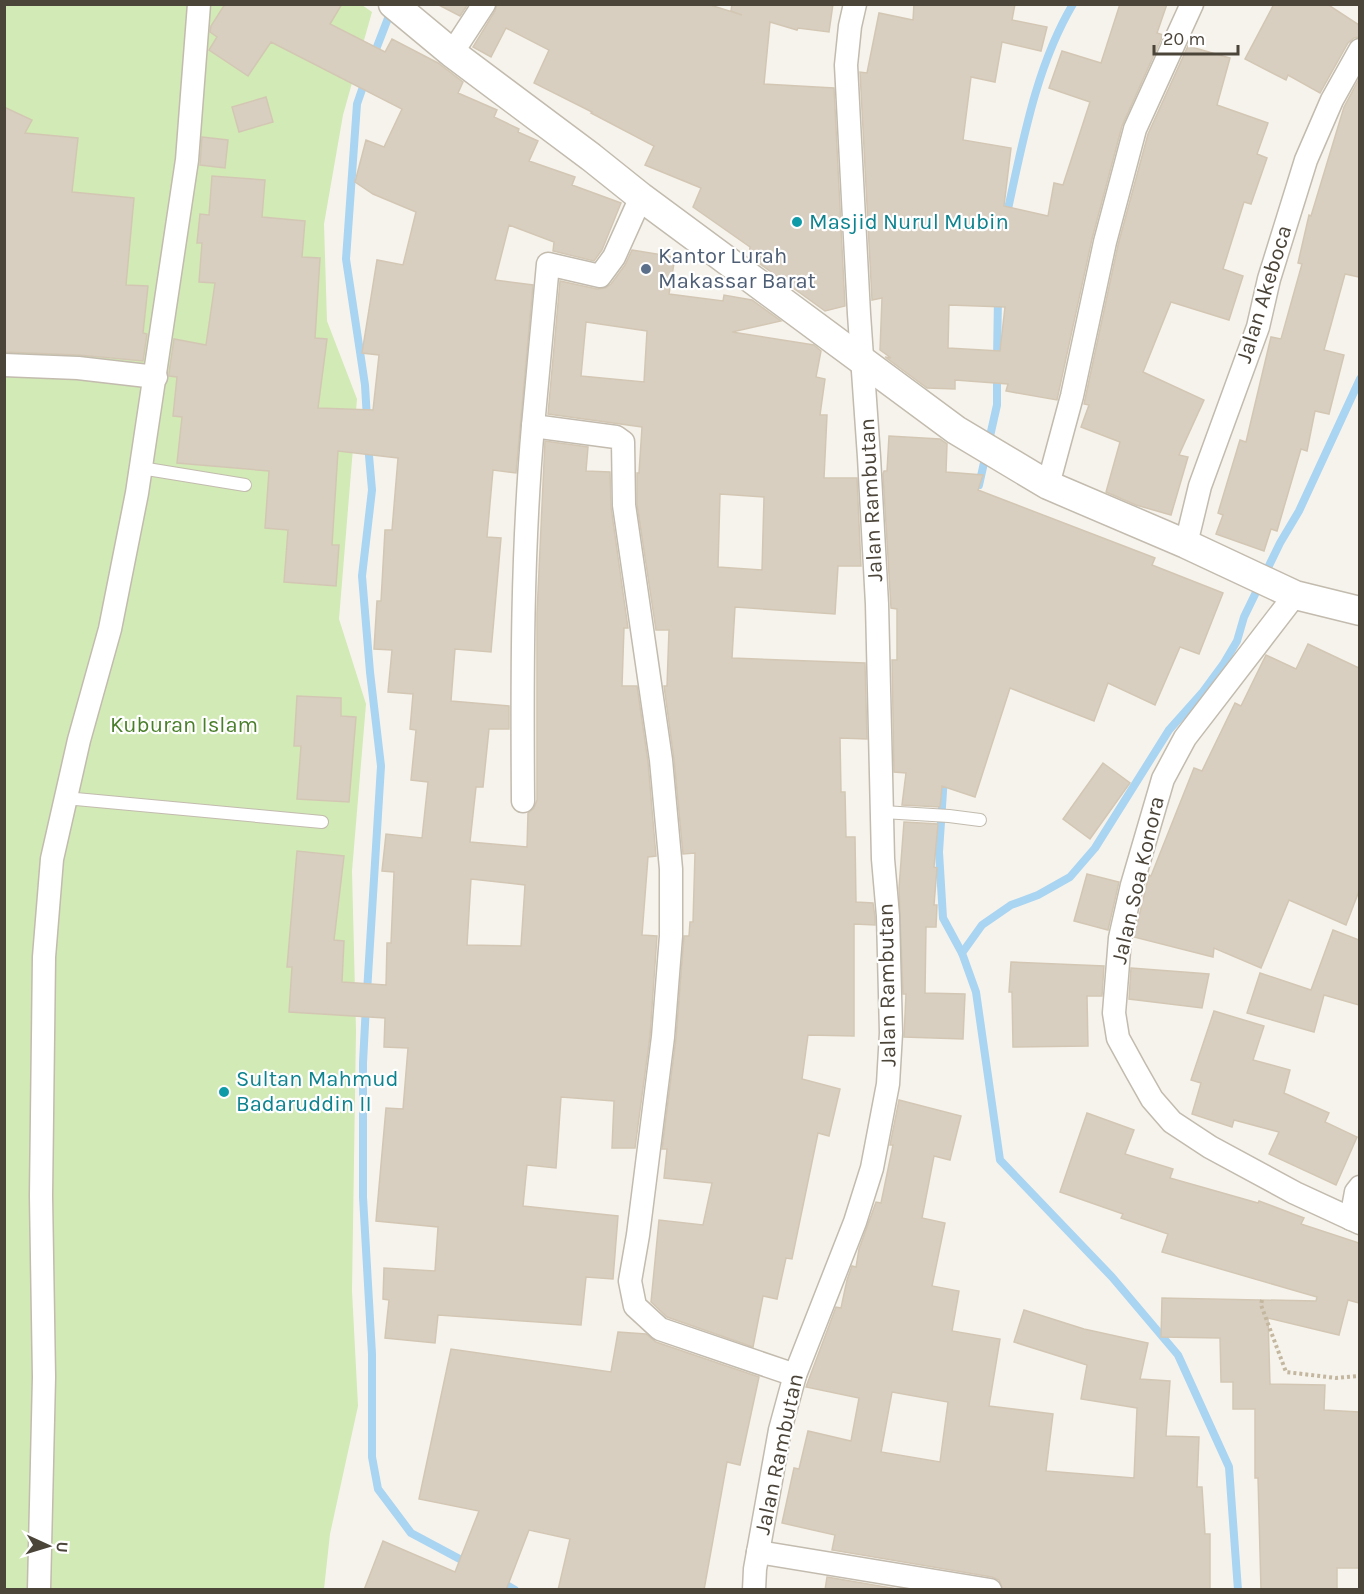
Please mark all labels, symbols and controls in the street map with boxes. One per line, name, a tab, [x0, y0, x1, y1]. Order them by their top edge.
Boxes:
scale bar	[1154, 18, 1238, 56]
text: 20 m	[1163, 28, 1205, 50]
place label: Masjid Nurul Mubin	[809, 209, 1009, 235]
marker: Masjid Nurul Mubin	[790, 215, 804, 229]
street label: Jalan Akeboca	[1231, 222, 1297, 366]
place label: Kantor Lurah Makassar Barat	[658, 243, 816, 294]
marker: Kantor Lurah Makassar Barat	[639, 262, 653, 276]
street label: Jalan Rambutan	[854, 417, 888, 583]
park label: Kuburan Islam	[110, 712, 258, 738]
street label: Jalan Soa Konora	[1106, 794, 1170, 966]
street label: Jalan Rambutan	[873, 903, 901, 1067]
place label: Sultan Mahmud Badaruddin II	[236, 1066, 399, 1117]
marker: Sultan Mahmud Badaruddin II	[217, 1085, 231, 1099]
street label: Jalan Rambutan	[749, 1371, 809, 1537]
north arrow	[18, 1516, 78, 1576]
text: U	[53, 1541, 72, 1553]

